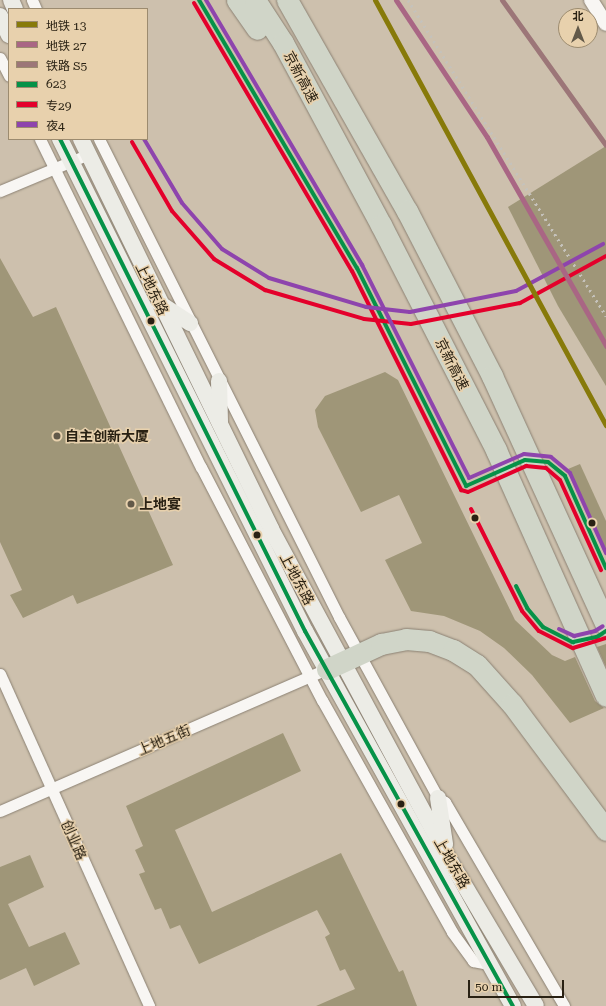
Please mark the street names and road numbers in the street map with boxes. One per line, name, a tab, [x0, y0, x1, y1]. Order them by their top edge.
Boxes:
street label: 京新高速	[280, 48, 322, 106]
street label: 上地东路	[132, 260, 172, 318]
street label: 京新高速	[432, 335, 472, 393]
street label: 上地东路	[276, 550, 318, 608]
street label: 上地五街	[135, 721, 193, 759]
street label: 创业路	[58, 817, 90, 863]
street label: 上地东路	[431, 835, 473, 891]

